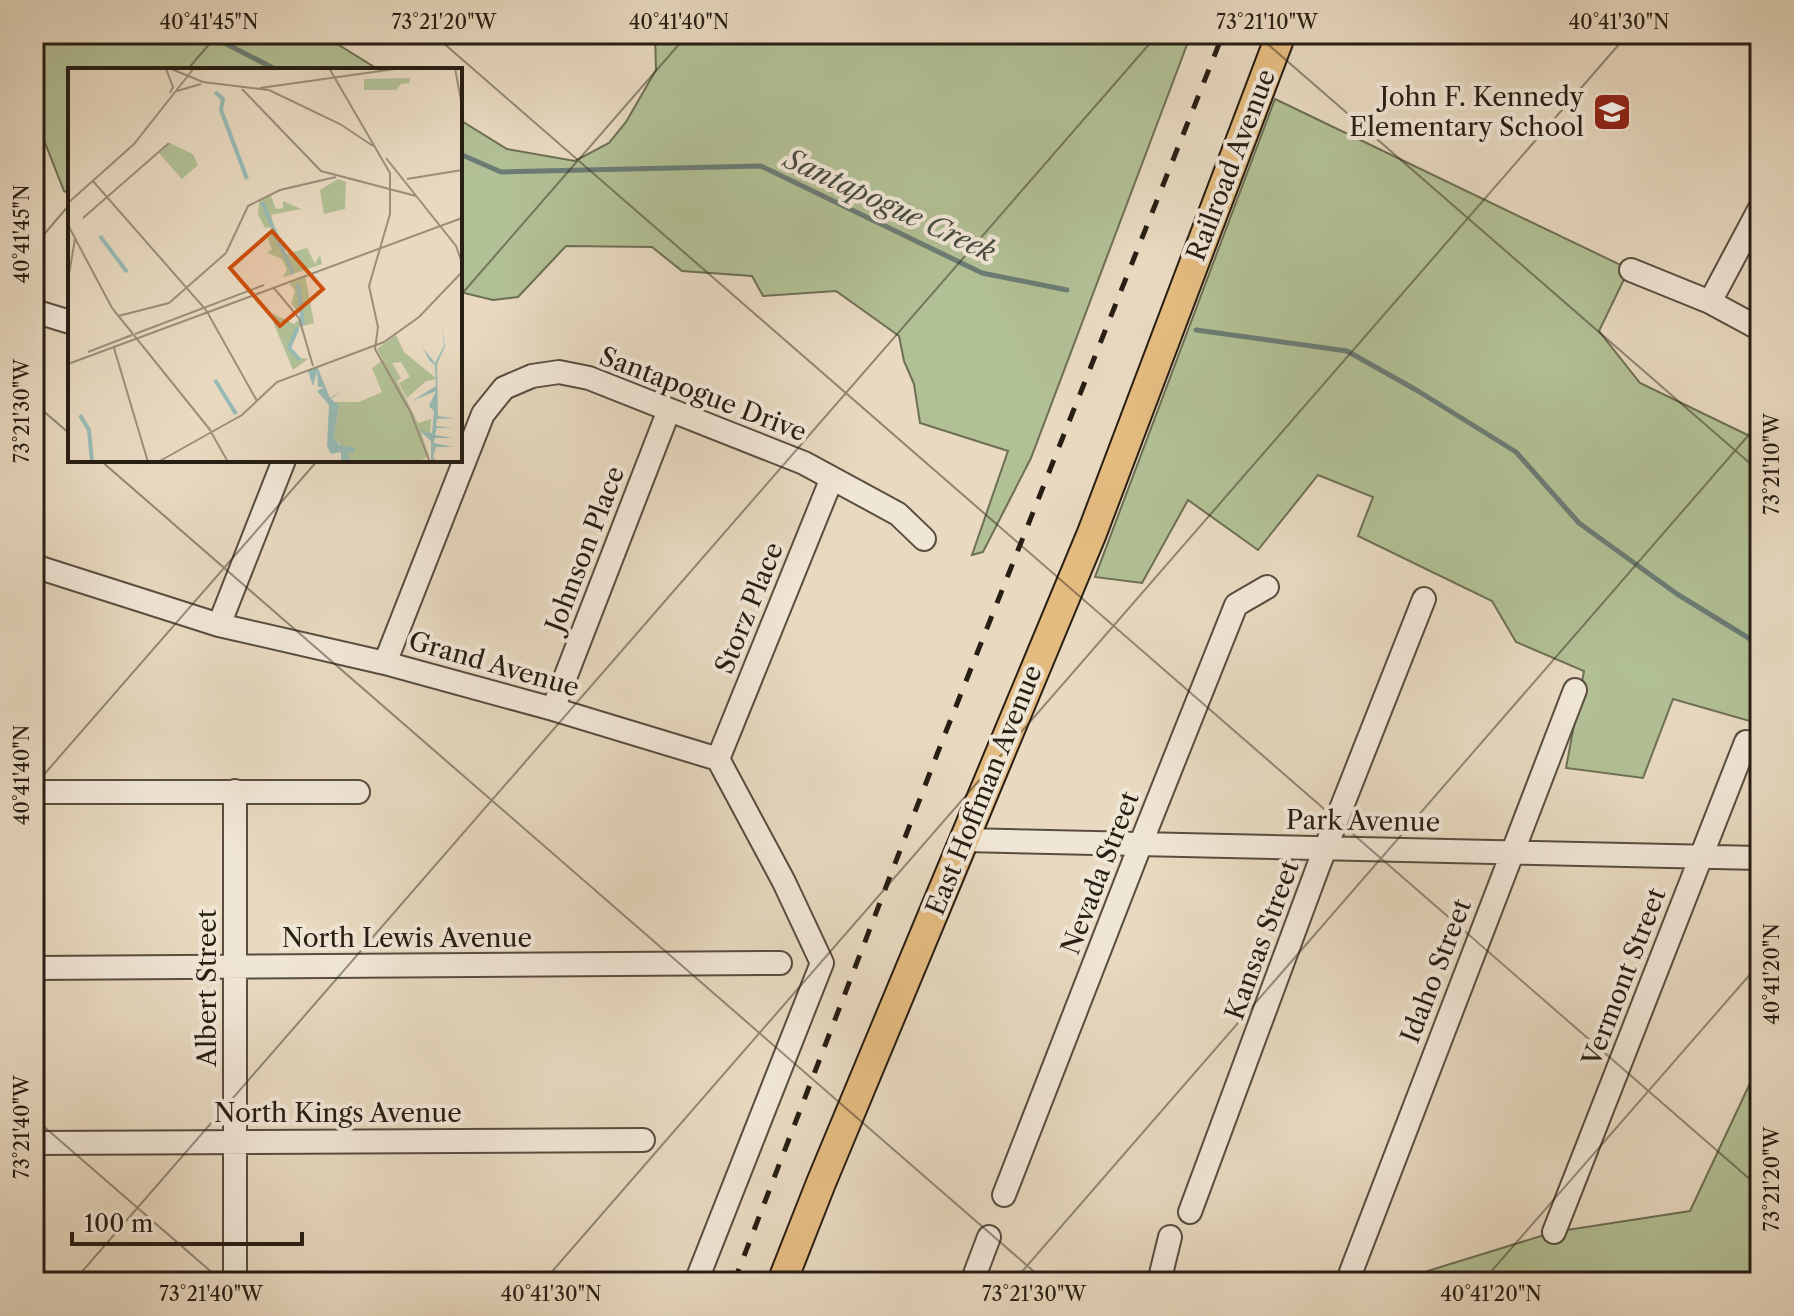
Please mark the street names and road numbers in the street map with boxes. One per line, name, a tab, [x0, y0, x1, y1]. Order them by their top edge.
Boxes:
street label: Railroad Avenue	[1180, 65, 1282, 265]
street label: Santapogue Drive	[595, 340, 811, 448]
street label: Johnson Place	[537, 462, 631, 640]
street label: Storz Place	[708, 538, 790, 678]
street label: Grand Avenue	[405, 624, 583, 704]
street label: East Hoffman Avenue	[919, 660, 1049, 920]
street label: Nevada Street	[1054, 786, 1146, 959]
street label: Park Avenue	[1286, 804, 1440, 838]
street label: Kansas Street	[1218, 855, 1306, 1024]
street label: Vermont Street	[1575, 883, 1673, 1072]
street label: Idaho Street	[1394, 894, 1478, 1048]
street label: Albert Street	[191, 908, 223, 1068]
street label: North Lewis Avenue	[282, 922, 532, 954]
street label: North Kings Avenue	[214, 1097, 462, 1129]

